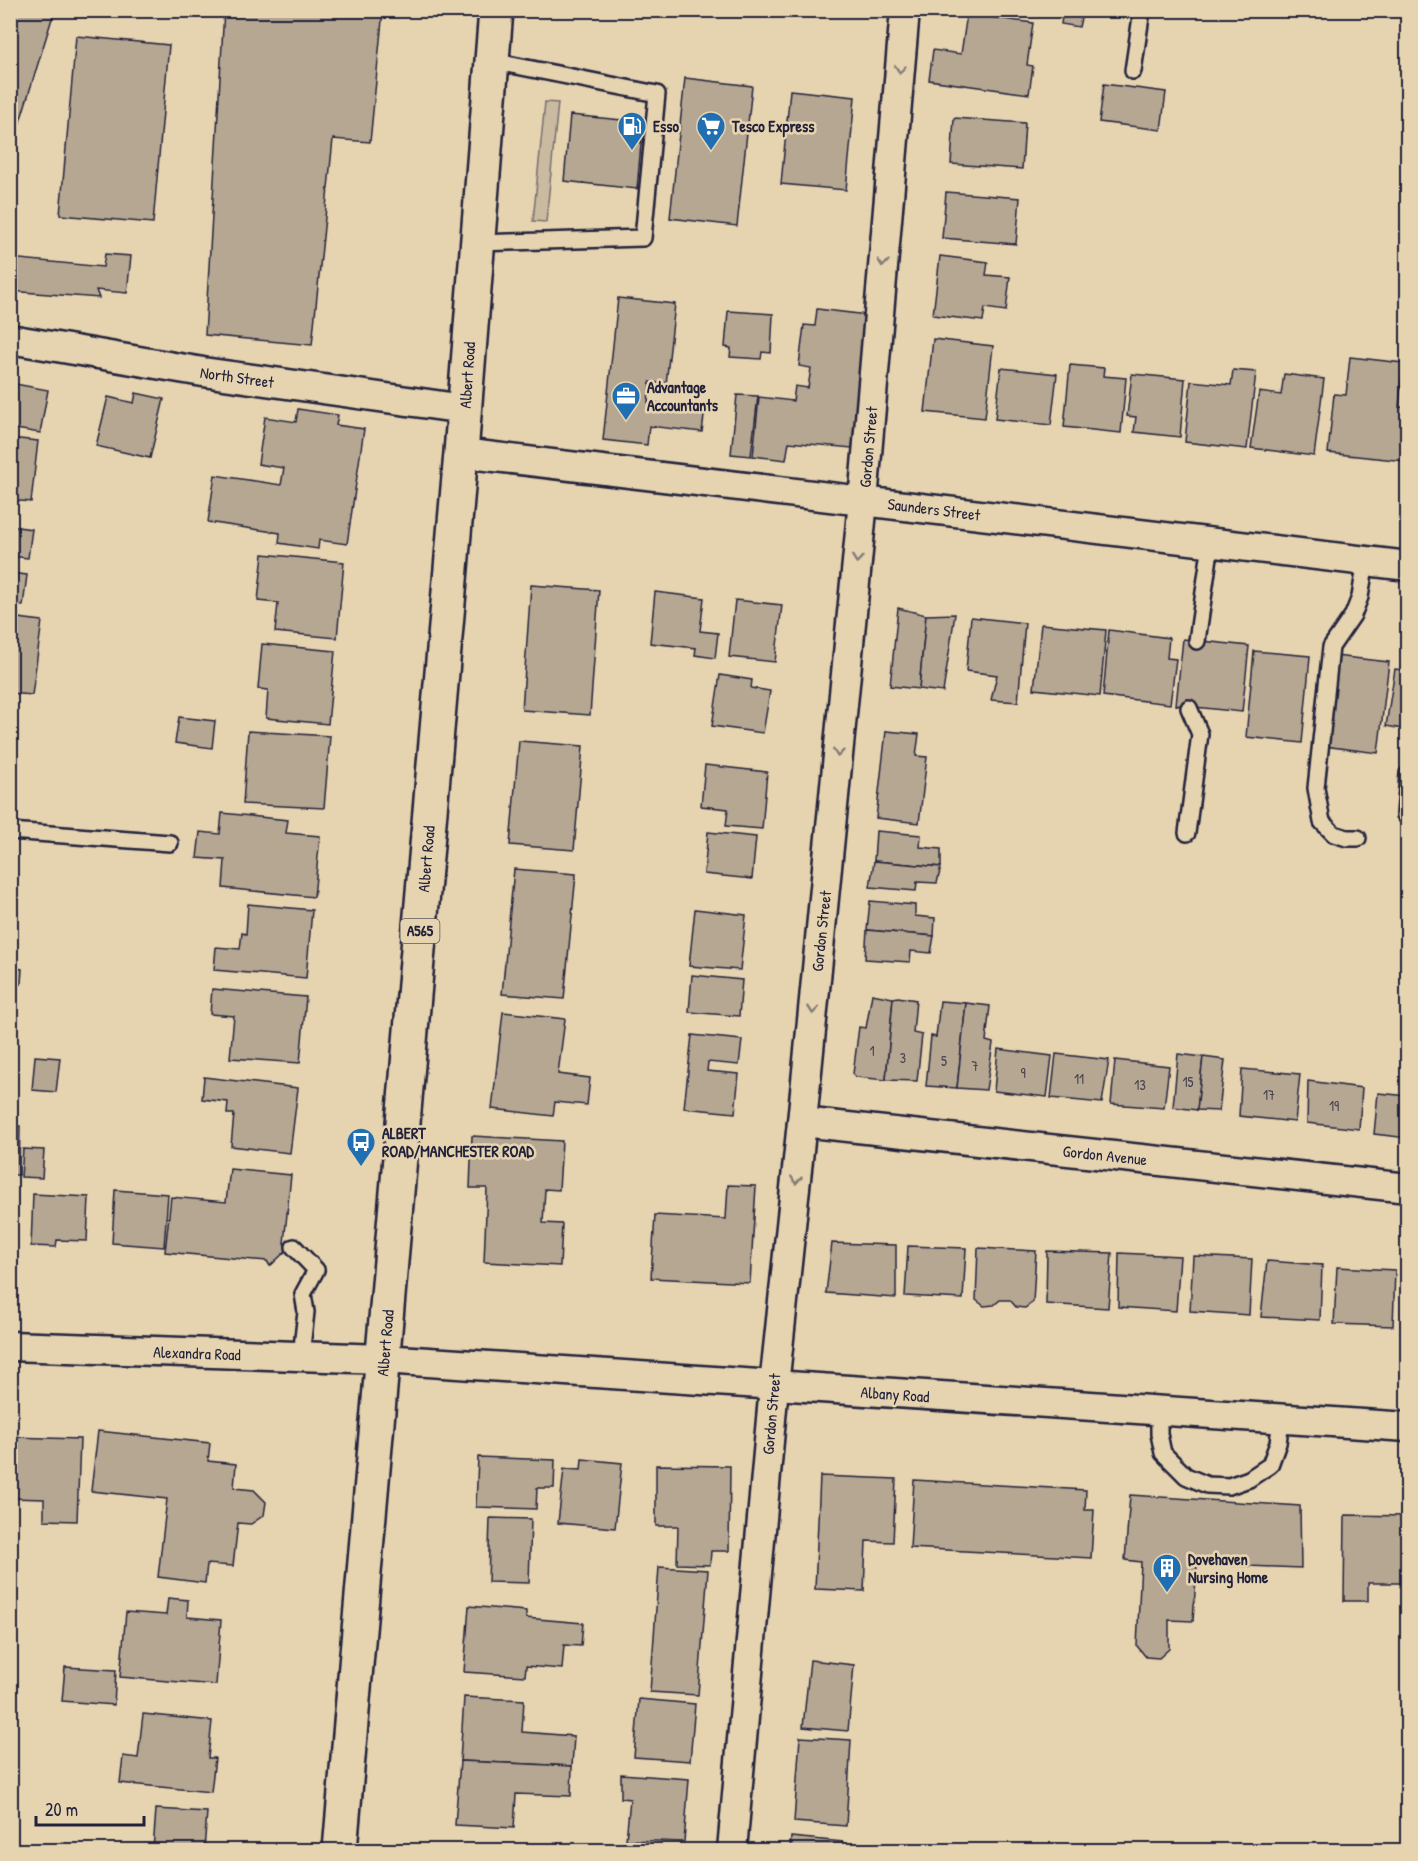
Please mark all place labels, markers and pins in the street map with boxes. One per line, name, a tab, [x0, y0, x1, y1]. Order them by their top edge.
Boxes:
fuel station icon: Esso	[616, 110, 648, 152]
supermarket icon: Tesco Express	[695, 110, 727, 152]
place label: Esso	[653, 115, 679, 137]
place label: Tesco Express	[731, 115, 815, 138]
place label: Advantage Accountants	[647, 376, 719, 416]
office icon: Advantage Accountants	[610, 380, 642, 422]
place label: ALBERT ROAD/MANCHESTER ROAD	[382, 1122, 534, 1162]
bus stop icon: ALBERT ROAD/MANCHESTER ROAD	[345, 1126, 377, 1168]
place label: Dovehaven Nursing Home	[1188, 1548, 1269, 1589]
building icon: Dovehaven Nursing Home	[1151, 1552, 1183, 1594]

